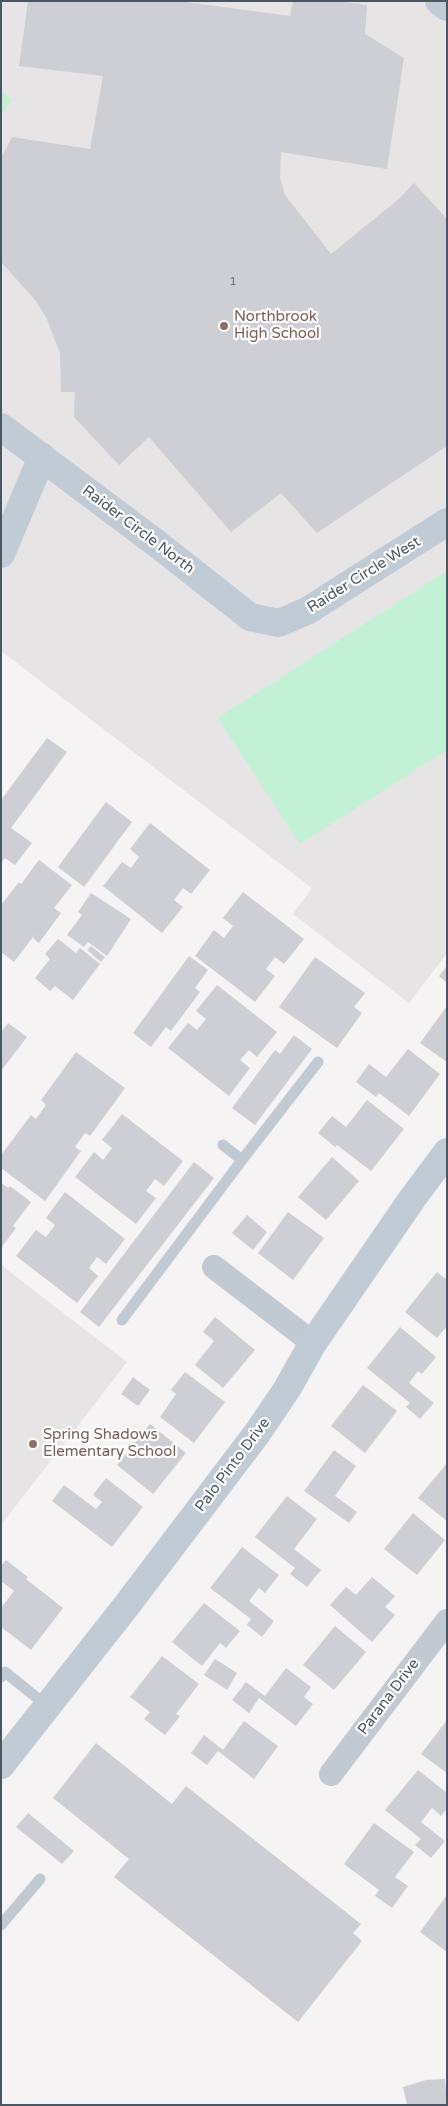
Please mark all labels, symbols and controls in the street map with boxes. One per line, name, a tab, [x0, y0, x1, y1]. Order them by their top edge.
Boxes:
house number: 1	[229, 275, 237, 289]
place label: Northbrook High School	[234, 308, 320, 343]
marker: Northbrook High School	[218, 320, 230, 332]
street label: Raider Circle North	[78, 482, 198, 578]
street label: Raider Circle West	[304, 533, 424, 617]
street label: Palo Pinto Drive	[192, 1414, 274, 1516]
place label: Spring Shadows Elementary School	[43, 1426, 176, 1461]
marker: Spring Shadows Elementary School	[27, 1438, 39, 1450]
street label: Parana Drive	[355, 1655, 423, 1739]

